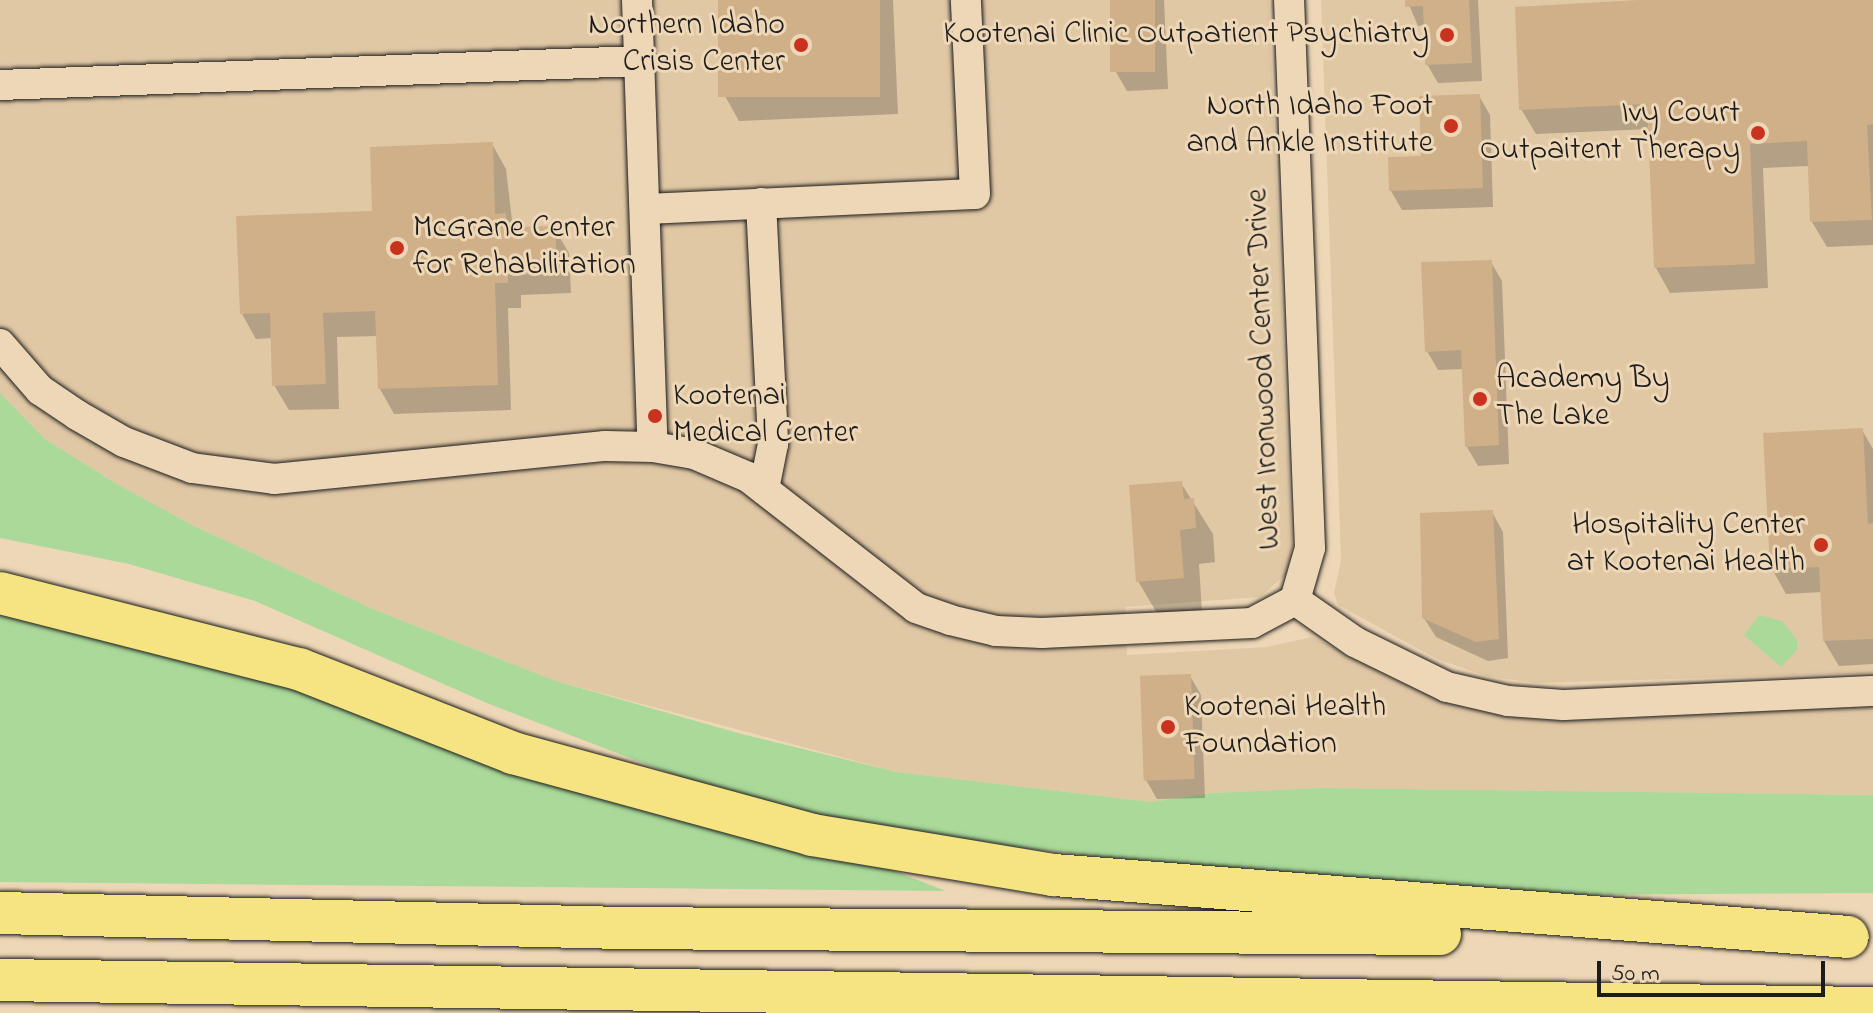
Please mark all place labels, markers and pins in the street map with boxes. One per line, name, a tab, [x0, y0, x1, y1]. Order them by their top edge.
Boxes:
place label: Northern Idaho Crisis Center	[588, 8, 785, 83]
place label: Kootenai Clinic Outpatient Psychiatry	[943, 16, 1429, 54]
marker: Kootenai Clinic Outpatient Psychiatry	[1436, 24, 1458, 46]
marker: Northern Idaho Crisis Center	[792, 36, 810, 54]
place label: North Idaho Foot and Ankle Institute	[1187, 89, 1433, 164]
place label: Ivy Court Outpaitent Therapy	[1480, 96, 1740, 171]
marker: North Idaho Foot and Ankle Institute	[1440, 115, 1462, 137]
marker: Ivy Court Outpaitent Therapy	[1747, 122, 1769, 144]
place label: McGrane Center for Rehabilitation	[413, 211, 636, 286]
marker: McGrane Center for Rehabilitation	[388, 239, 406, 257]
place label: Academy By The Lake	[1496, 362, 1669, 437]
place label: Kootenai Medical Center	[673, 379, 858, 454]
marker: Academy By The Lake	[1471, 390, 1489, 408]
marker: Kootenai Medical Center	[644, 405, 666, 427]
place label: Hospitality Center at Kootenai Health	[1567, 508, 1805, 583]
marker: Hospitality Center at Kootenai Health	[1812, 536, 1830, 554]
place label: Kootenai Health Foundation	[1184, 690, 1386, 765]
marker: Kootenai Health Foundation	[1159, 718, 1177, 736]

